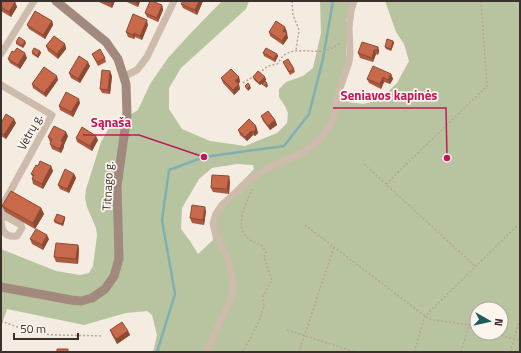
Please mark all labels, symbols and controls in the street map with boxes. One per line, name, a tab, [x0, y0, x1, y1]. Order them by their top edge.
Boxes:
callout: Seniavos kapinės	[333, 83, 446, 108]
text: Seniavos kapinės	[341, 85, 437, 105]
street label: Vėtrų g.	[12, 110, 47, 153]
callout: Sąnaša	[83, 110, 139, 135]
text: Sąnaša	[91, 112, 132, 132]
street label: Titnago g.	[97, 161, 118, 211]
north arrow	[469, 301, 509, 341]
scale bar	[14, 315, 78, 341]
text: N	[490, 318, 507, 327]
text: 50 m	[20, 319, 46, 338]

